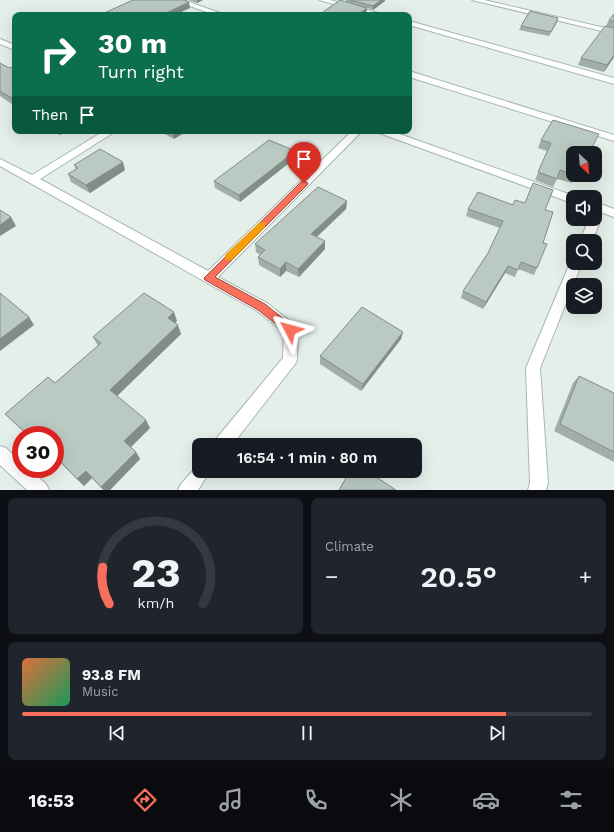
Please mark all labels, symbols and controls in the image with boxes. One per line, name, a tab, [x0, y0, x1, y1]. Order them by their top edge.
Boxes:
text: 30 m	[98, 27, 167, 60]
icon: right	[32, 28, 84, 80]
text: Turn right	[98, 61, 184, 82]
icon: arrive	[76, 104, 98, 126]
text: Then	[32, 106, 68, 124]
pin	[287, 142, 321, 183]
north arrow	[566, 146, 602, 182]
map controls	[566, 146, 602, 314]
icon: arrive	[293, 148, 315, 170]
button: sound	[566, 190, 602, 226]
button: search	[566, 234, 602, 270]
button: layers	[566, 278, 602, 314]
position arrow	[269, 309, 311, 351]
speed limit sign: 30	[12, 426, 64, 478]
text: 16:54 · 1 min · 80 m	[237, 449, 377, 467]
text: Climate	[325, 539, 374, 554]
text: 23	[131, 548, 180, 597]
text: 20.5°	[420, 559, 497, 594]
text: −	[325, 564, 338, 589]
text: +	[579, 564, 592, 589]
text: km/h	[137, 595, 174, 611]
text: 93.8 FM	[82, 666, 141, 684]
text: Music	[82, 684, 119, 699]
icon: previous	[106, 722, 128, 744]
icon: pause	[296, 722, 318, 744]
icon: next	[486, 722, 508, 744]
icon: directions	[131, 786, 159, 814]
icon: music	[217, 786, 245, 814]
icon: phone	[302, 786, 330, 814]
icon: climate	[387, 786, 415, 814]
icon: car	[472, 786, 500, 814]
icon: filters	[557, 786, 585, 814]
text: 16:53	[29, 790, 74, 811]

